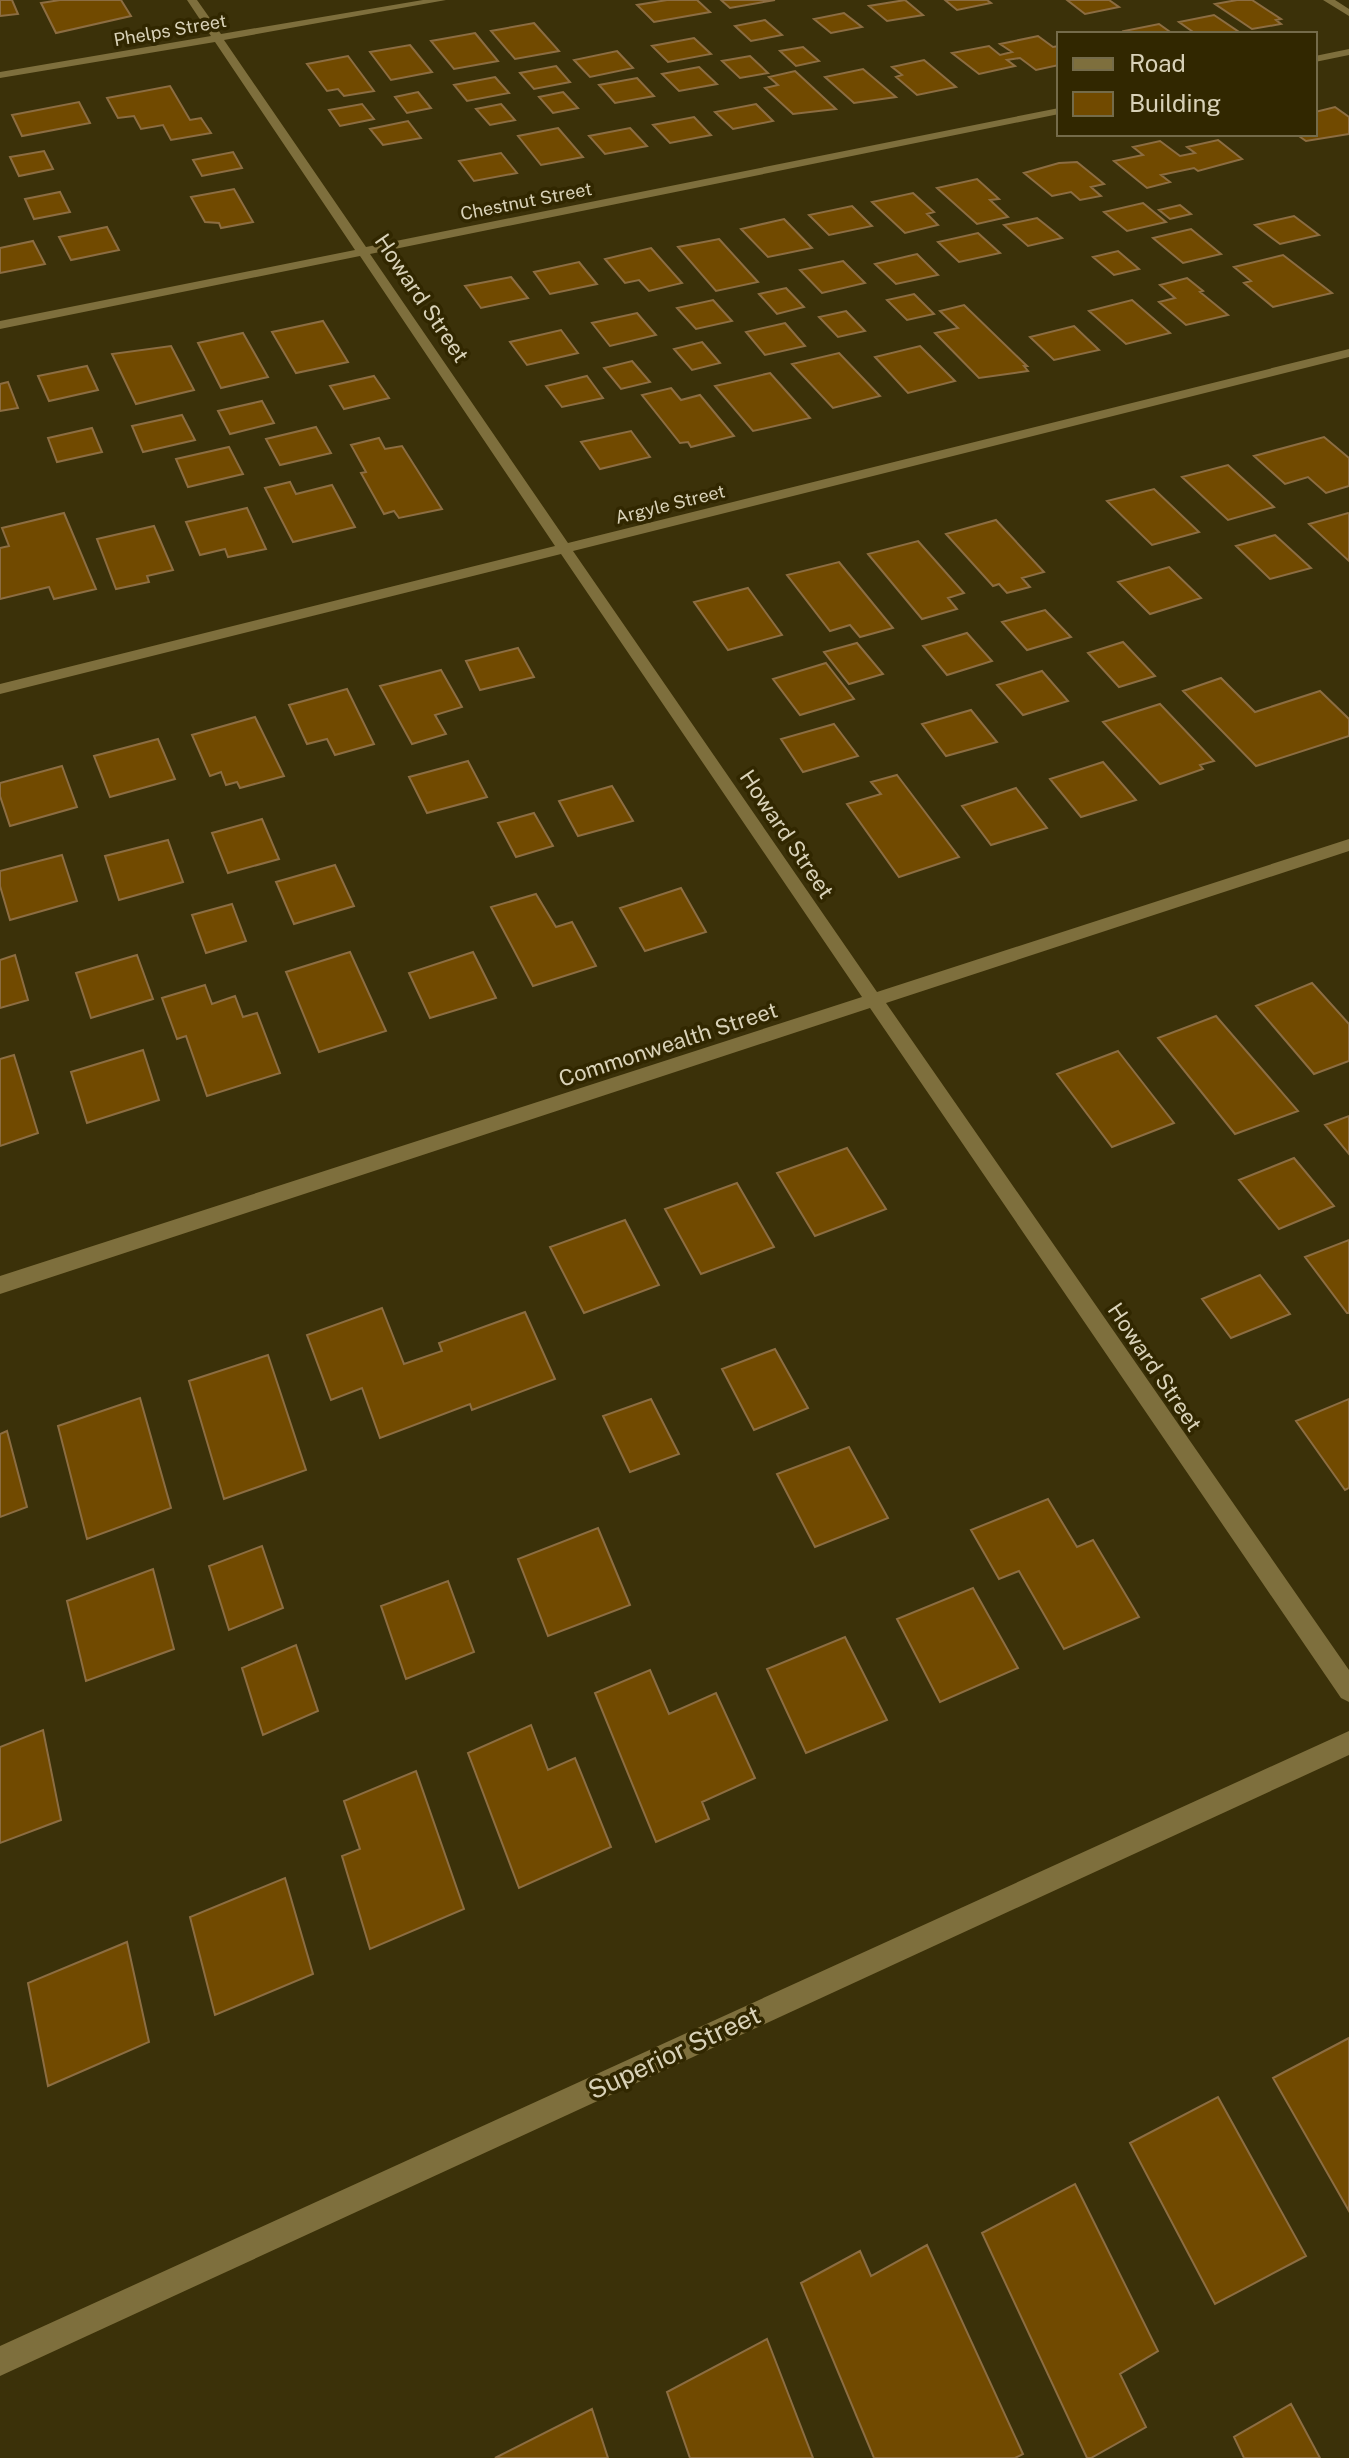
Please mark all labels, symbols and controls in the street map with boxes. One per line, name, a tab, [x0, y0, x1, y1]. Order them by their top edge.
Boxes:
street label: Phelps Street	[112, 10, 228, 50]
legend	[1057, 32, 1317, 136]
text: Road	[1129, 49, 1186, 77]
text: Building	[1129, 89, 1221, 117]
street label: Chestnut Street	[458, 178, 594, 224]
street label: Howard Street	[370, 229, 474, 367]
street label: Argyle Street	[613, 480, 727, 528]
street label: Howard Street	[735, 765, 839, 903]
street label: Commonwealth Street	[555, 996, 781, 1092]
street label: Howard Street	[1103, 1298, 1207, 1436]
street label: Superior Street	[583, 1999, 765, 2105]

